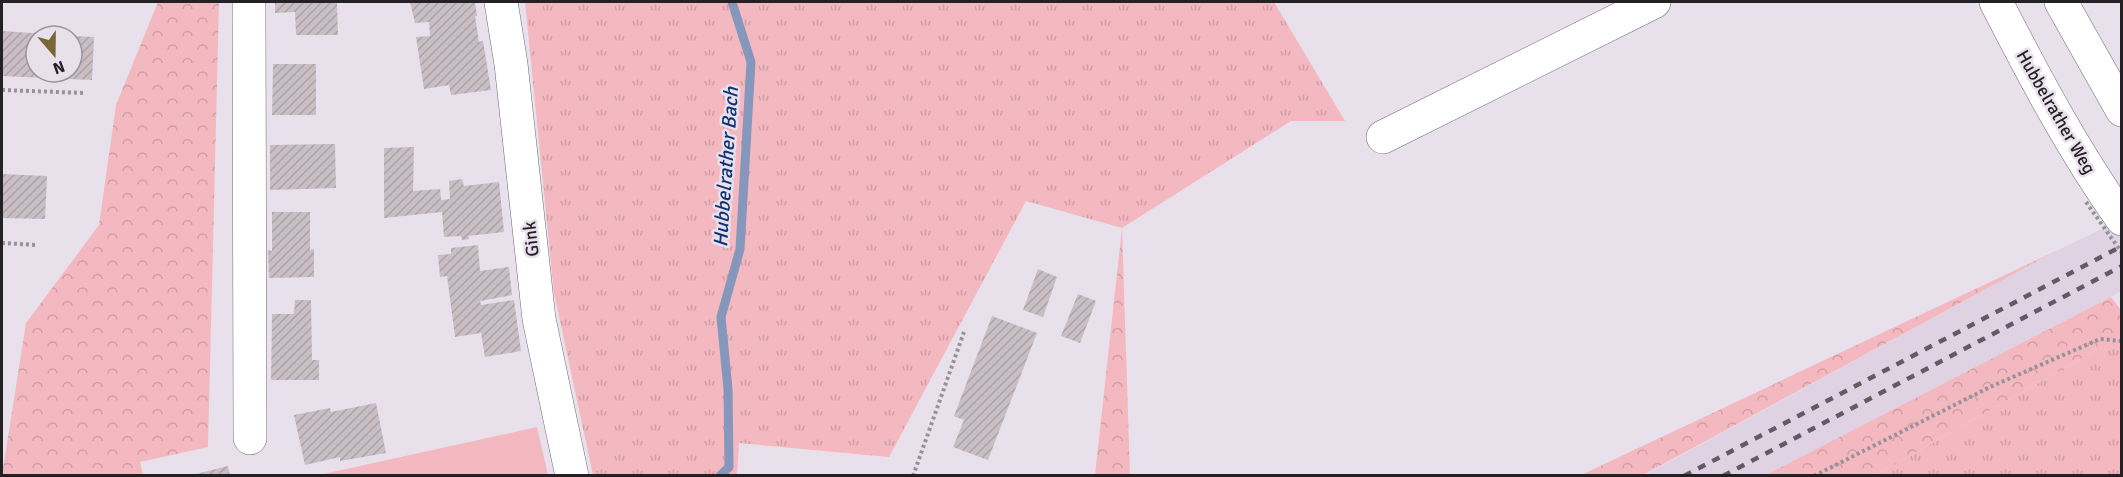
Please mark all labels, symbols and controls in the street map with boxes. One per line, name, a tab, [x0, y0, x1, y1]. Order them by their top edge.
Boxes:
north arrow	[24, 24, 84, 84]
street label: Hubbelrather Weg	[2012, 46, 2100, 178]
text: N	[50, 56, 67, 78]
water label: Hubbelrather Bach	[708, 85, 744, 248]
street label: Gink	[518, 220, 544, 258]

